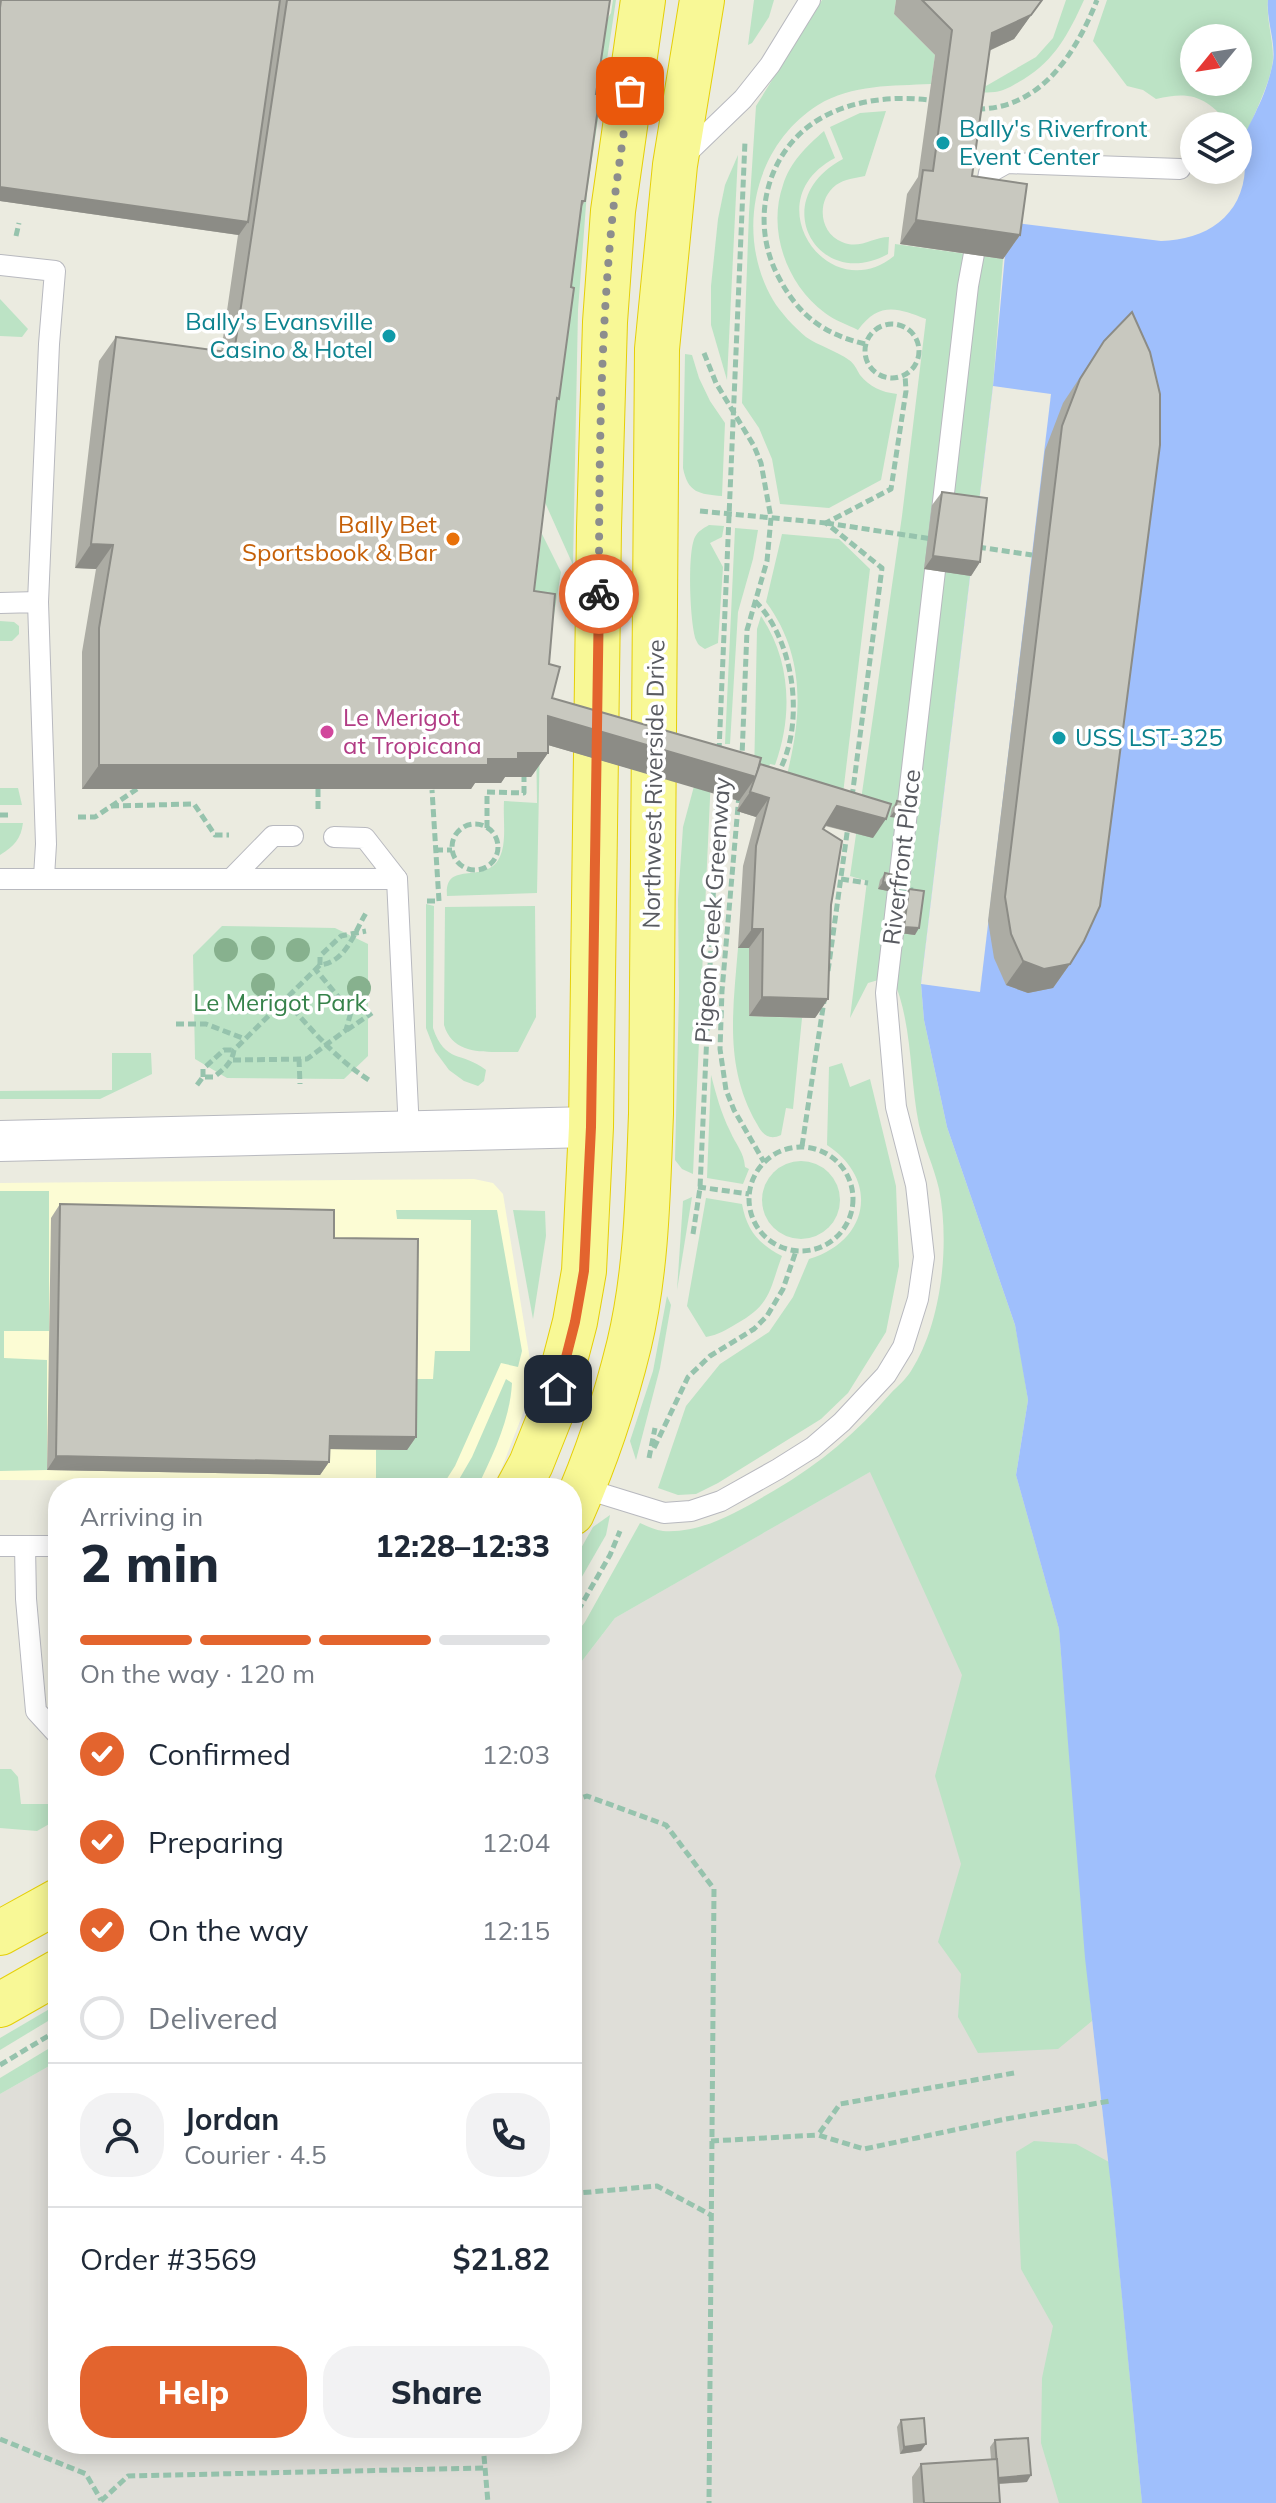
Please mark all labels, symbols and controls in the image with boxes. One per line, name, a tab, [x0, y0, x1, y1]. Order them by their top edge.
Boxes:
north arrow	[1180, 24, 1252, 96]
map controls	[1180, 24, 1252, 184]
pin	[596, 57, 664, 125]
icon: bag	[608, 69, 652, 113]
button: layers	[1180, 112, 1252, 184]
place label: Bally's Riverfront Event Center	[959, 113, 1148, 171]
marker: Bally's Riverfront Event Center	[934, 134, 952, 152]
place label: Bally's Evansville Casino & Hotel	[185, 306, 373, 364]
marker: Bally's Evansville Casino & Hotel	[380, 327, 398, 345]
place label: Bally Bet Sportsbook & Bar	[242, 509, 437, 567]
marker: Bally Bet Sportsbook & Bar	[444, 530, 462, 548]
courier	[559, 554, 639, 634]
icon: bike	[577, 572, 621, 616]
street label: Northwest Riverside Drive	[635, 639, 671, 929]
place label: Le Merigot at Tropicana	[343, 702, 482, 760]
place label: USS LST-325	[1075, 722, 1223, 752]
marker: Le Merigot at Tropicana	[318, 723, 336, 741]
marker: USS LST-325	[1050, 729, 1068, 747]
street label: Riverfront Place	[875, 767, 927, 946]
street label: Pigeon Creek Greenway	[688, 776, 736, 1044]
park label: Le Merigot Park	[193, 987, 367, 1017]
pin	[524, 1355, 592, 1423]
icon: home	[536, 1367, 580, 1411]
text: Arriving in	[80, 1500, 203, 1533]
text: 12:28–12:33	[375, 1527, 550, 1565]
text: 2 min	[80, 1530, 219, 1595]
text: On the way · 120 m	[80, 1657, 315, 1690]
icon: check	[80, 1732, 124, 1776]
text: Confirmed	[148, 1735, 291, 1773]
text: 12:03	[482, 1738, 550, 1771]
icon: check	[80, 1820, 124, 1864]
text: Preparing	[148, 1823, 284, 1861]
text: 12:04	[482, 1826, 550, 1859]
icon: check	[80, 1908, 124, 1952]
text: On the way	[148, 1911, 308, 1949]
text: 12:15	[482, 1914, 550, 1947]
text: Delivered	[148, 1999, 278, 2037]
button: person	[80, 2093, 164, 2177]
button: phone	[466, 2093, 550, 2177]
text: Jordan	[184, 2100, 279, 2138]
text: Courier · 4.5	[184, 2138, 327, 2171]
text: Order #3569	[80, 2240, 257, 2278]
text: $21.82	[453, 2240, 550, 2278]
button: Help	[80, 2346, 307, 2438]
button: Share	[323, 2346, 550, 2438]

